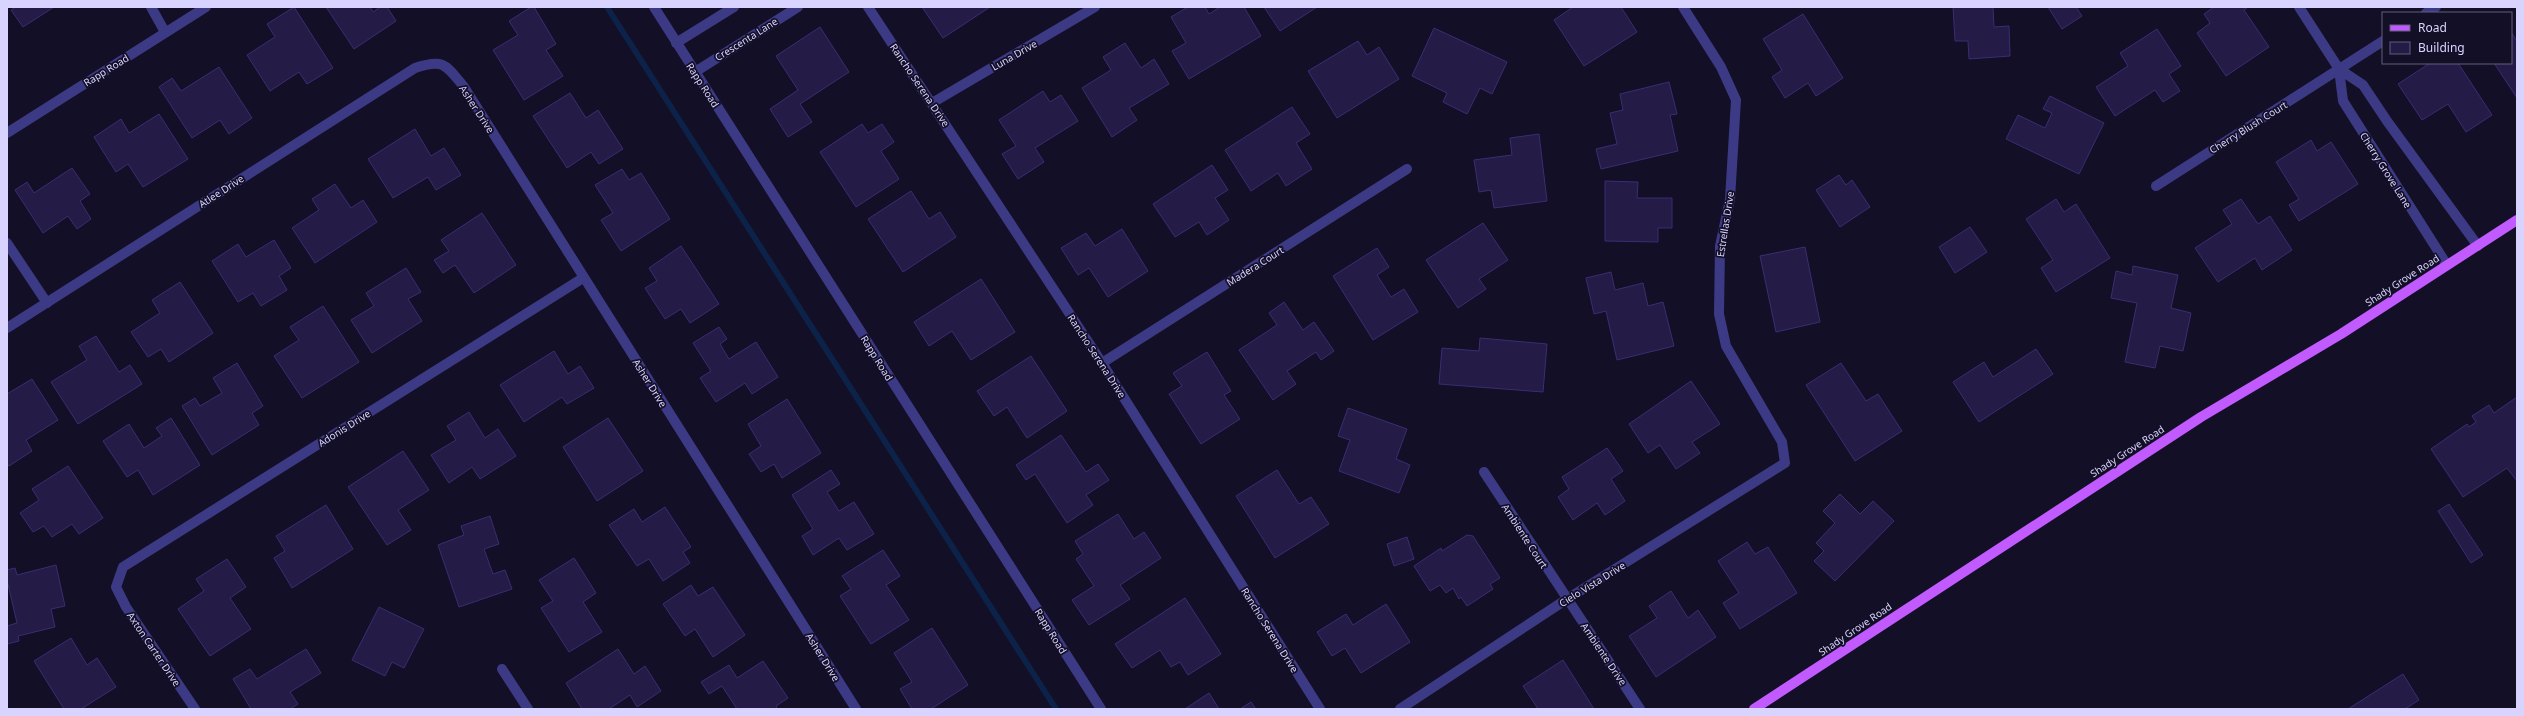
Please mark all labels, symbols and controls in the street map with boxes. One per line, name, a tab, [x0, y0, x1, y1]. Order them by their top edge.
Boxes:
legend	[2382, 12, 2512, 64]
street label: Crescenta Lane	[712, 14, 780, 64]
text: Road	[2418, 19, 2447, 36]
street label: Luna Drive	[989, 36, 1040, 74]
text: Building	[2418, 39, 2465, 56]
street label: Rancho Serena Drive	[887, 41, 953, 130]
street label: Rapp Road	[81, 51, 131, 89]
street label: Rapp Road	[683, 60, 723, 110]
street label: Asher Drive	[456, 82, 498, 136]
street label: Cherry Blush Court	[2206, 97, 2290, 157]
street label: Cherry Grove Lane	[2357, 129, 2415, 211]
street label: Atlee Drive	[196, 171, 247, 211]
street label: Estrellas Drive	[1713, 190, 1737, 258]
street label: Madera Court	[1224, 243, 1287, 289]
street label: Shady Grove Road	[2362, 251, 2442, 309]
street label: Rancho Serena Drive	[1065, 311, 1130, 401]
street label: Rapp Road	[858, 333, 896, 383]
street label: Asher Drive	[630, 356, 671, 410]
street label: Adonis Drive	[315, 406, 373, 450]
street label: Shady Grove Road	[2087, 422, 2167, 480]
street label: Ambiente Court	[1499, 501, 1551, 571]
street label: Cielo Vista Drive	[1556, 558, 1628, 610]
street label: Rancho Serena Drive	[1238, 585, 1302, 675]
street label: Shady Grove Road	[1816, 599, 1894, 659]
street label: Rapp Road	[1032, 606, 1070, 656]
street label: Axton Carter Drive	[124, 609, 184, 689]
street label: Ambiente Drive	[1578, 620, 1630, 688]
street label: Asher Drive	[803, 630, 844, 684]

